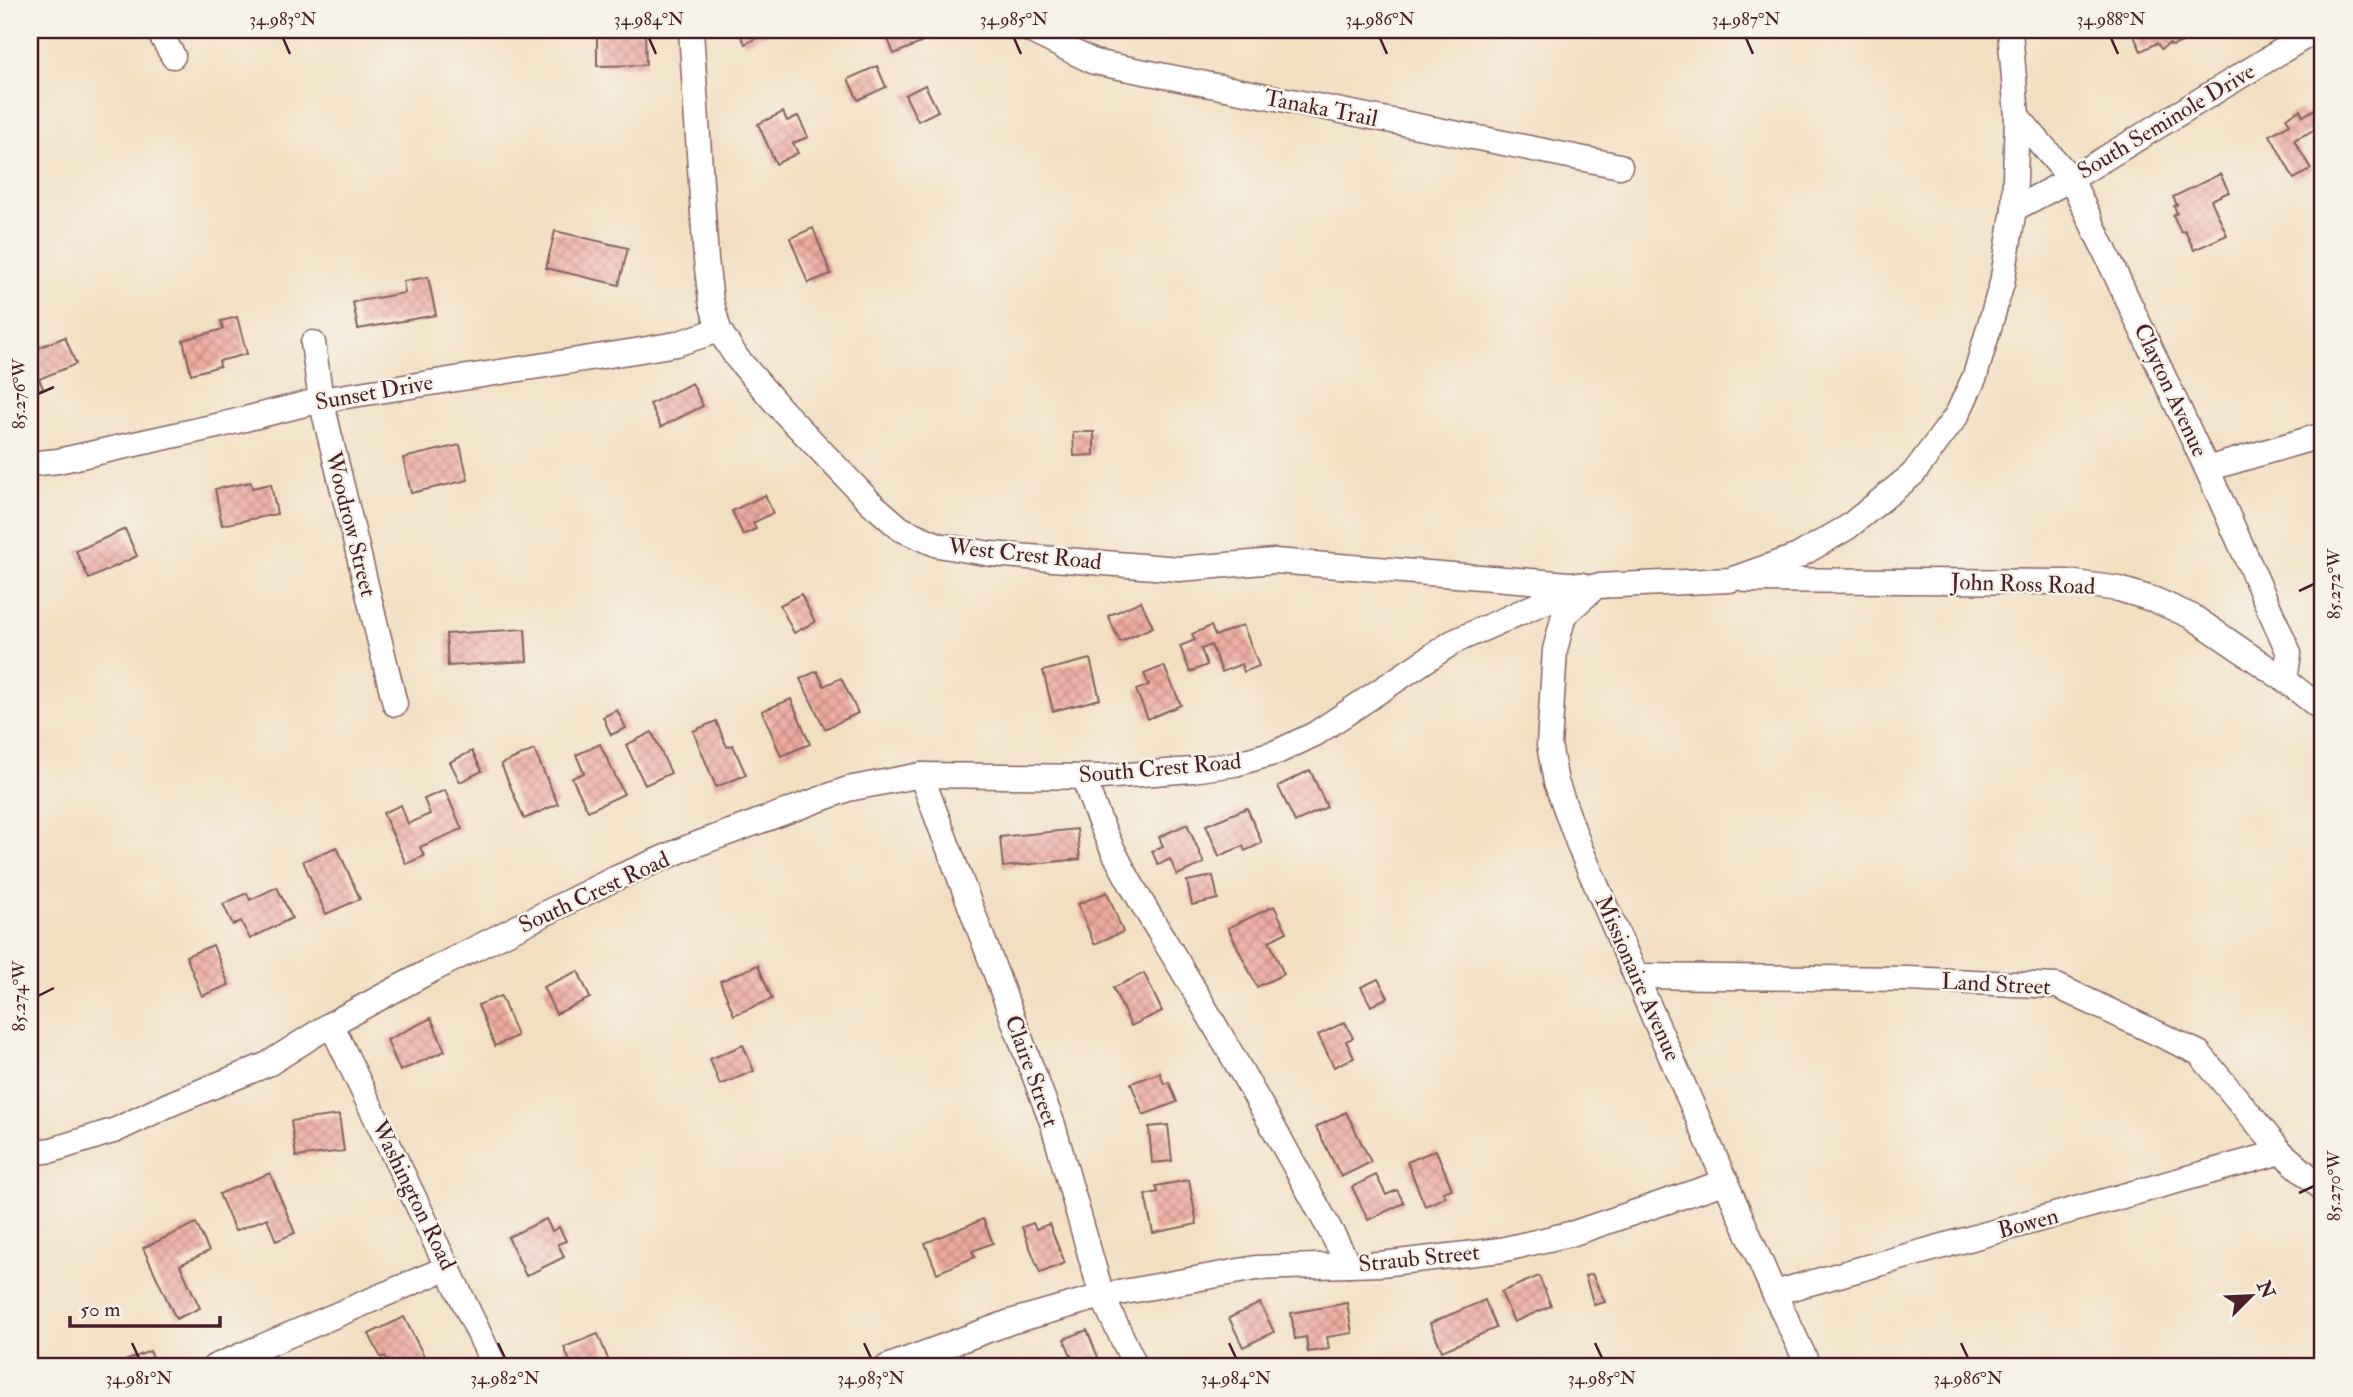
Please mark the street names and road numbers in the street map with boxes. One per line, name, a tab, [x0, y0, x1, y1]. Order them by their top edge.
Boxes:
street label: South Seminole Drive	[2072, 56, 2260, 185]
street label: Tanaka Trail	[1262, 83, 1380, 133]
street label: Clayton Avenue	[2127, 319, 2215, 462]
street label: Sunset Drive	[313, 367, 435, 417]
street label: Woodrow Street	[319, 447, 383, 600]
street label: West Crest Road	[946, 531, 1103, 576]
street label: John Ross Road	[1949, 567, 2096, 601]
street label: South Crest Road	[1078, 746, 1242, 790]
street label: South Crest Road	[514, 844, 674, 940]
street label: Missionaire Avenue	[1589, 891, 1688, 1066]
street label: Land Street	[1941, 967, 2051, 1001]
street label: Claire Street	[998, 1011, 1066, 1131]
street label: Washington Road	[365, 1114, 463, 1275]
street label: Bowen	[1995, 1201, 2062, 1245]
street label: Straub Street	[1357, 1237, 1481, 1279]

